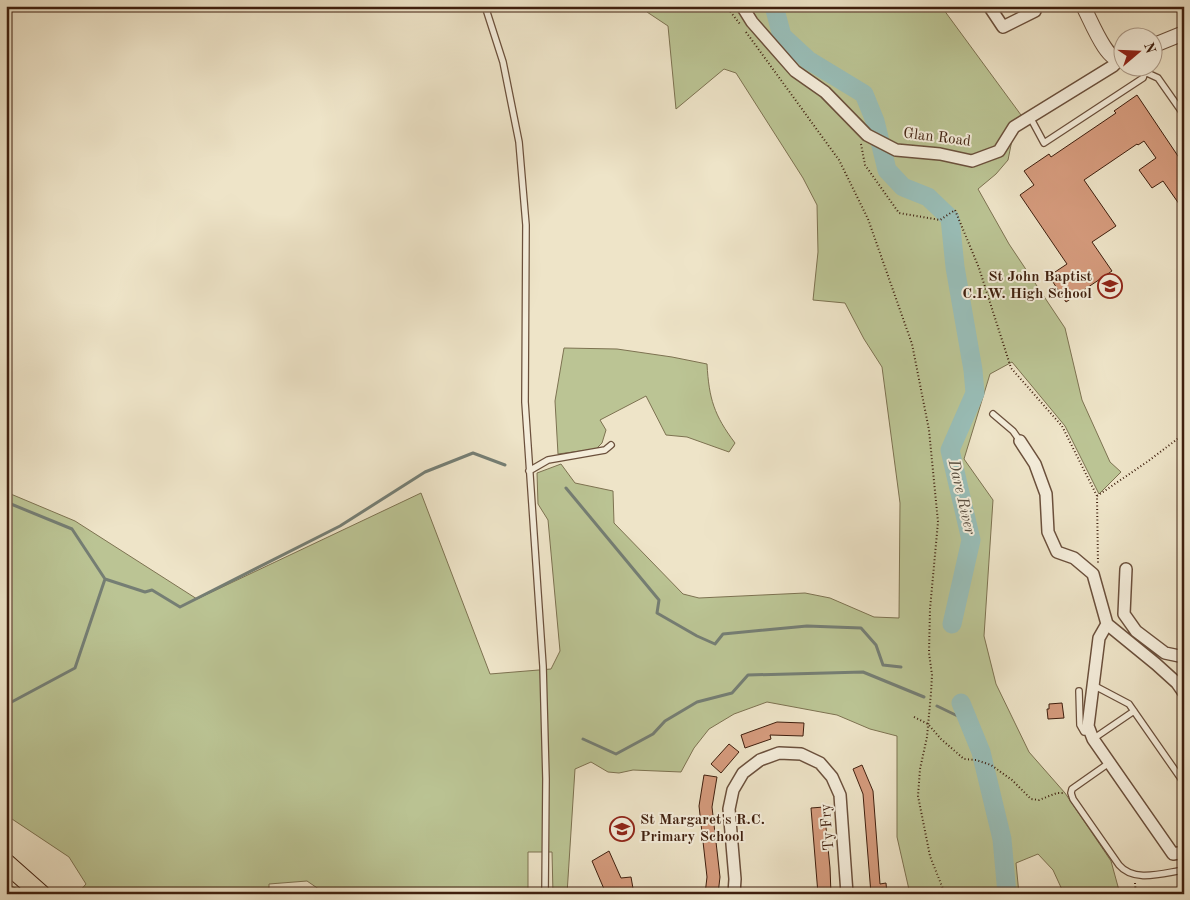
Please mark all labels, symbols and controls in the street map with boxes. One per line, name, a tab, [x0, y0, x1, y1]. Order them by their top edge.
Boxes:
north arrow	[1112, 28, 1162, 78]
text: N	[1141, 41, 1158, 56]
street label: Glan Road	[902, 126, 972, 150]
place label: St John Baptist C.I.W. High School	[962, 270, 1093, 302]
school or university icon: St John Baptist C.I.W. High School	[1097, 273, 1123, 299]
water label: Dare River	[944, 457, 978, 537]
street label: Ty Fry	[818, 803, 838, 851]
place label: St Margaret's R.C. Primary School	[640, 813, 765, 845]
school or university icon: St Margaret's R.C. Primary School	[609, 816, 635, 842]

